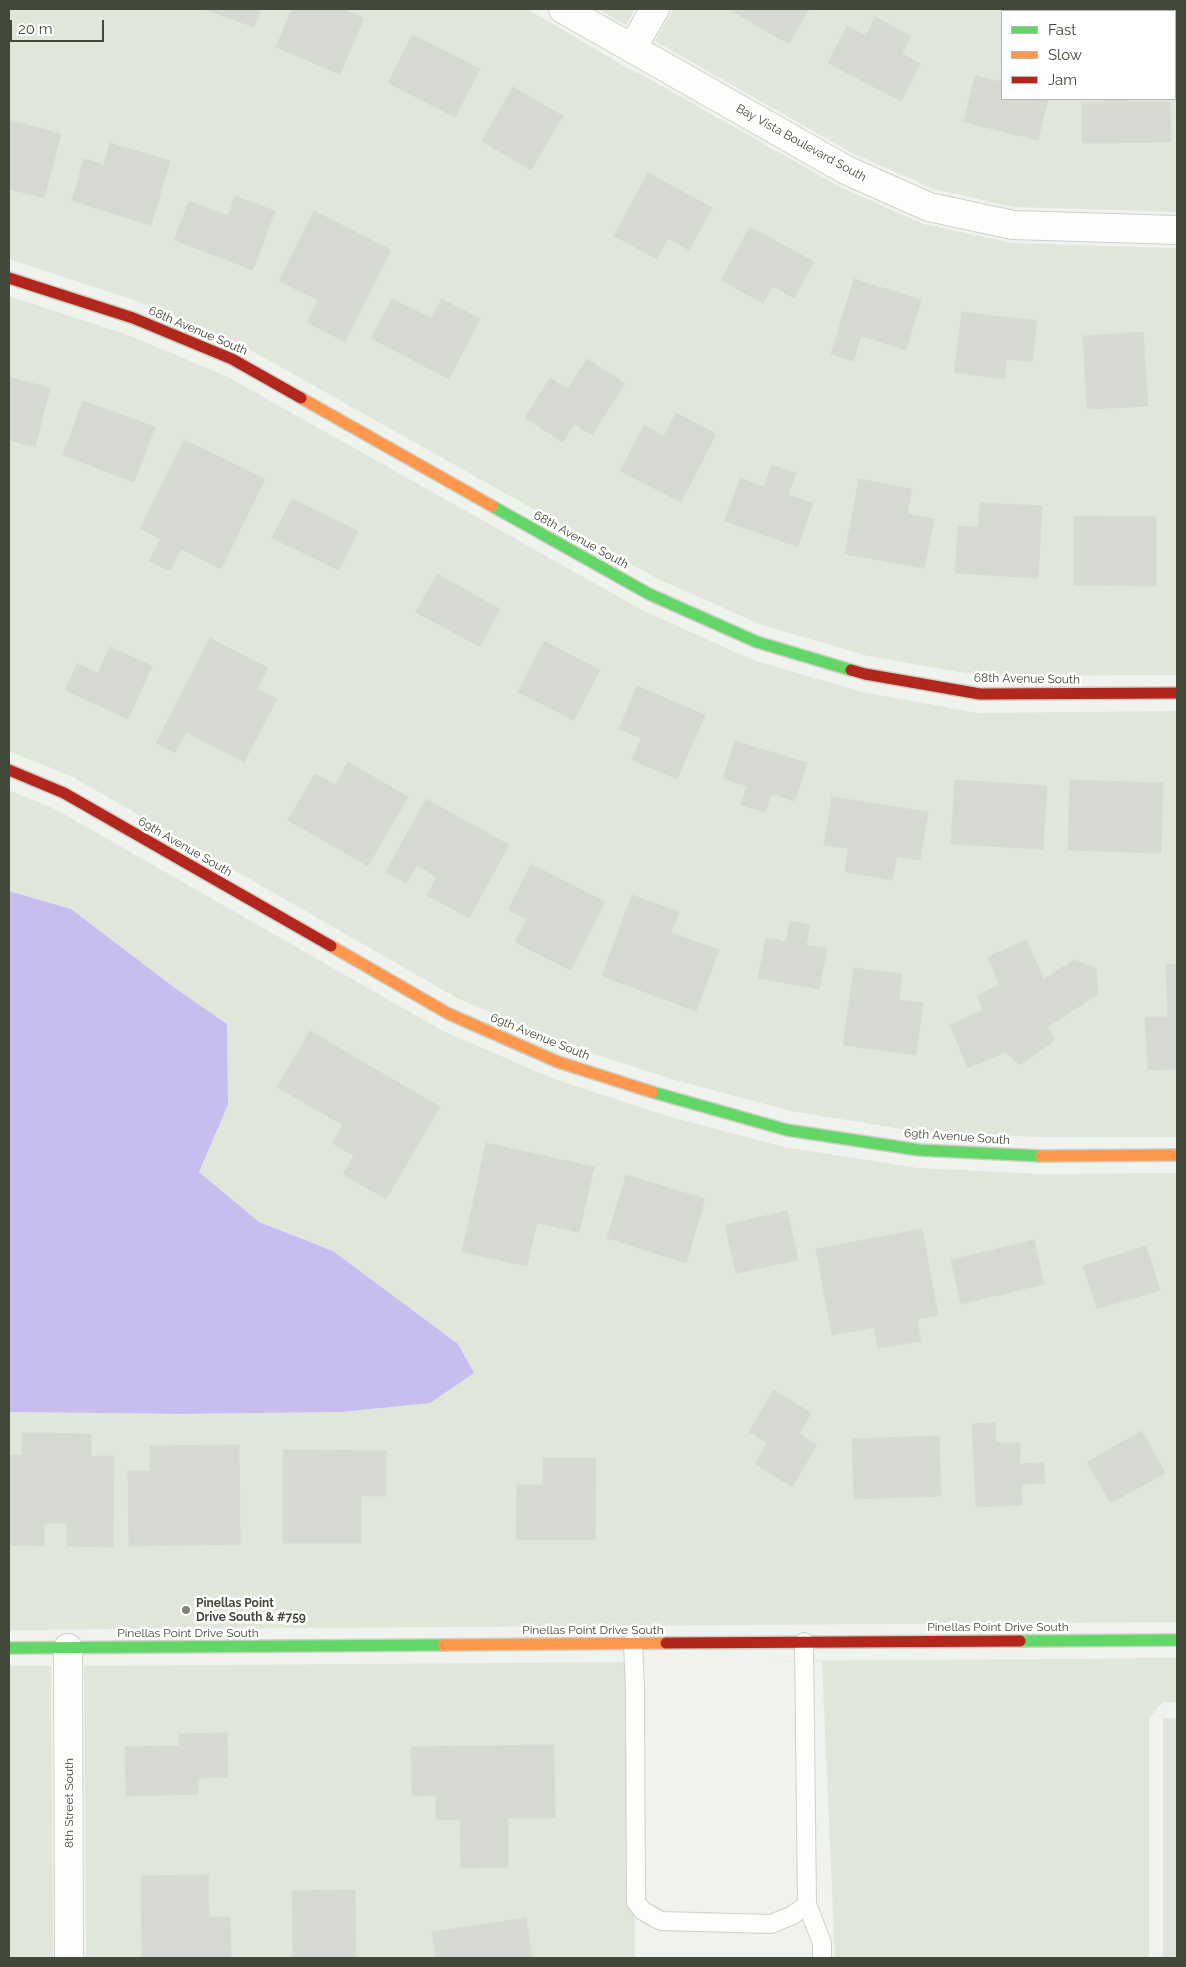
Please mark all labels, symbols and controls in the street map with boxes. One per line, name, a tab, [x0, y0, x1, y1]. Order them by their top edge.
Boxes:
scale bar	[12, 10, 106, 42]
legend	[1001, 10, 1176, 100]
text: 20 m	[18, 20, 53, 38]
text: Fast	[1048, 21, 1076, 39]
text: Slow	[1048, 46, 1082, 64]
text: Jam	[1048, 71, 1077, 89]
street label: Bay Vista Boulevard South	[733, 101, 869, 185]
street label: 68th Avenue South	[146, 304, 250, 358]
street label: 68th Avenue South	[531, 508, 631, 572]
street label: 68th Avenue South	[974, 671, 1080, 687]
street label: 69th Avenue South	[135, 814, 235, 880]
street label: 69th Avenue South	[488, 1010, 592, 1064]
street label: 69th Avenue South	[904, 1126, 1010, 1148]
place label: Pinellas Point Drive South & #759	[196, 1596, 306, 1624]
marker: Pinellas Point Drive South & #759	[180, 1604, 192, 1616]
street label: Pinellas Point Drive South	[927, 1620, 1069, 1634]
street label: Pinellas Point Drive South	[522, 1623, 664, 1637]
street label: Pinellas Point Drive South	[117, 1626, 259, 1640]
street label: 8th Street South	[62, 1758, 76, 1848]

